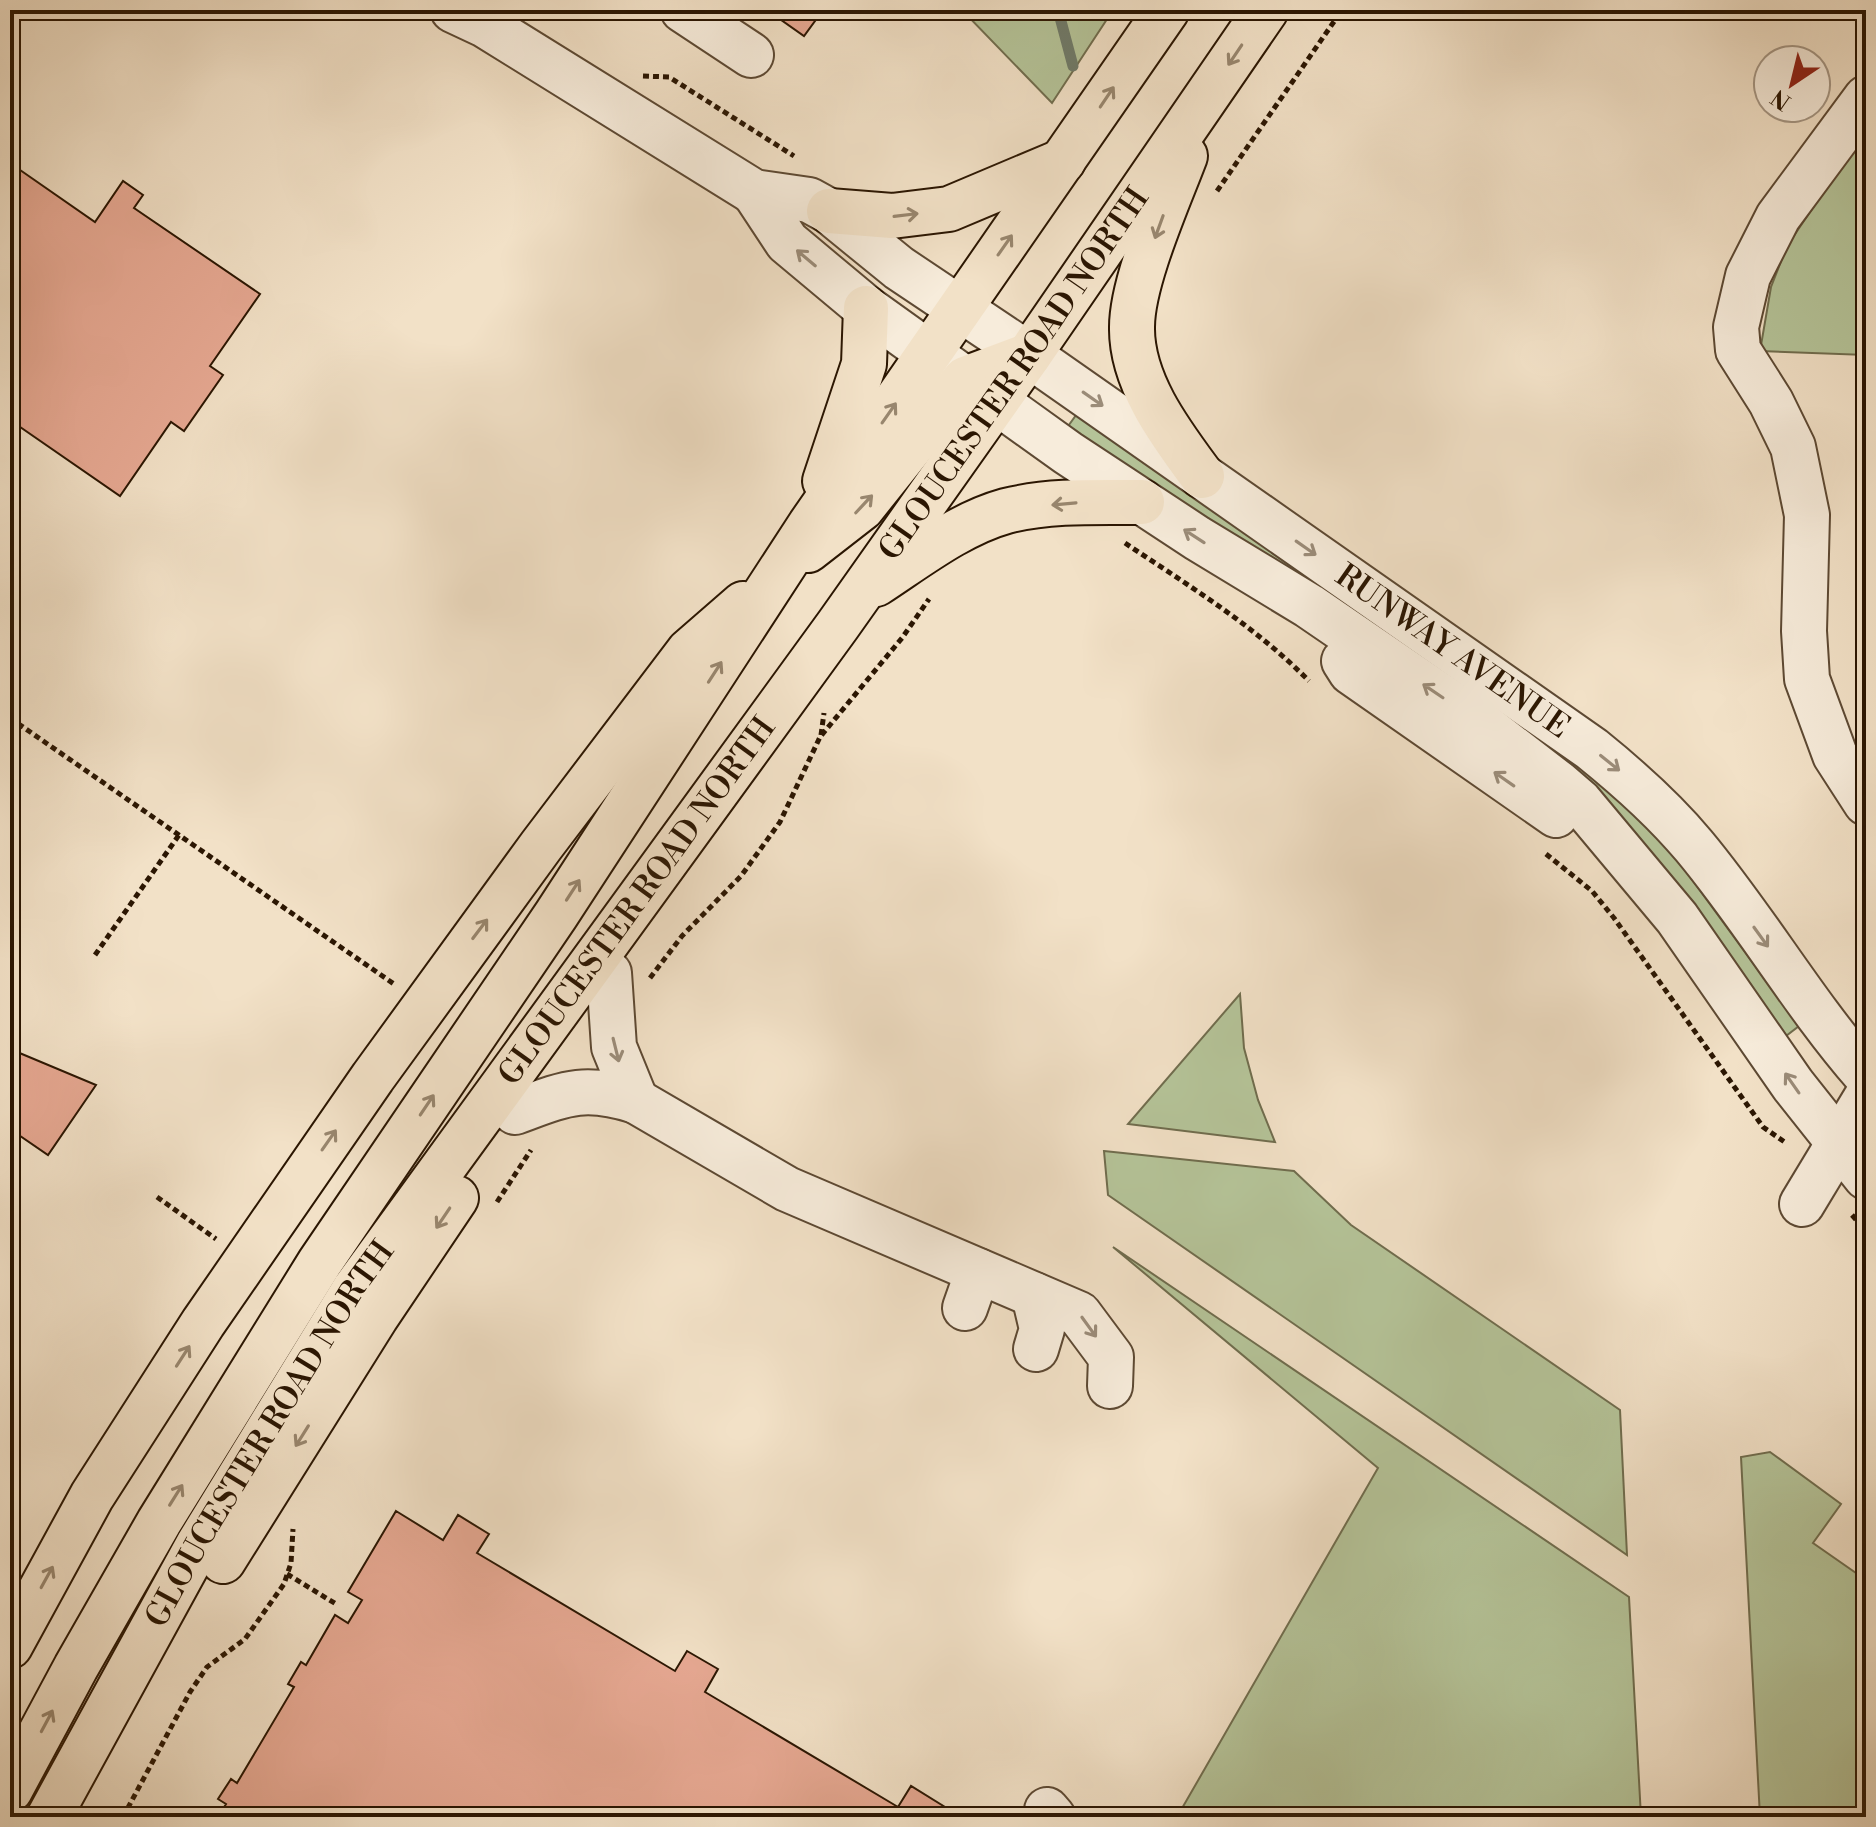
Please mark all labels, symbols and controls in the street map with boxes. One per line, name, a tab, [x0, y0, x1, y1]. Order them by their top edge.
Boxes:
one-way arrow	[1227, 44, 1243, 66]
north arrow	[1752, 44, 1832, 124]
text: N	[1766, 83, 1796, 115]
one-way arrow	[1099, 86, 1115, 108]
street label: GLOUCESTER ROAD NORTH	[870, 180, 1158, 568]
one-way arrow	[893, 207, 919, 222]
one-way arrow	[1151, 214, 1166, 239]
one-way arrow	[997, 235, 1013, 257]
one-way arrow	[796, 250, 817, 267]
one-way arrow	[1081, 391, 1103, 407]
one-way arrow	[880, 403, 897, 424]
one-way arrow	[855, 494, 873, 514]
one-way arrow	[1051, 497, 1078, 512]
one-way arrow	[1184, 527, 1206, 544]
one-way arrow	[1295, 539, 1316, 556]
street label: RUNWAY AVENUE	[1328, 556, 1577, 747]
one-way arrow	[707, 661, 723, 684]
one-way arrow	[1422, 683, 1445, 699]
street label: GLOUCESTER ROAD NORTH	[490, 709, 784, 1093]
one-way arrow	[1599, 754, 1619, 772]
one-way arrow	[1494, 771, 1516, 787]
one-way arrow	[564, 879, 581, 901]
one-way arrow	[471, 918, 488, 940]
one-way arrow	[1752, 926, 1769, 948]
one-way arrow	[609, 1036, 624, 1062]
one-way arrow	[1784, 1072, 1800, 1094]
one-way arrow	[419, 1094, 435, 1116]
one-way arrow	[321, 1130, 337, 1152]
one-way arrow	[435, 1206, 451, 1228]
street label: GLOUCESTER ROAD NORTH	[137, 1233, 403, 1634]
one-way arrow	[1081, 1316, 1097, 1338]
one-way arrow	[174, 1345, 191, 1367]
one-way arrow	[293, 1424, 309, 1447]
one-way arrow	[167, 1485, 184, 1507]
one-way arrow	[39, 1566, 55, 1589]
one-way arrow	[39, 1710, 55, 1734]

